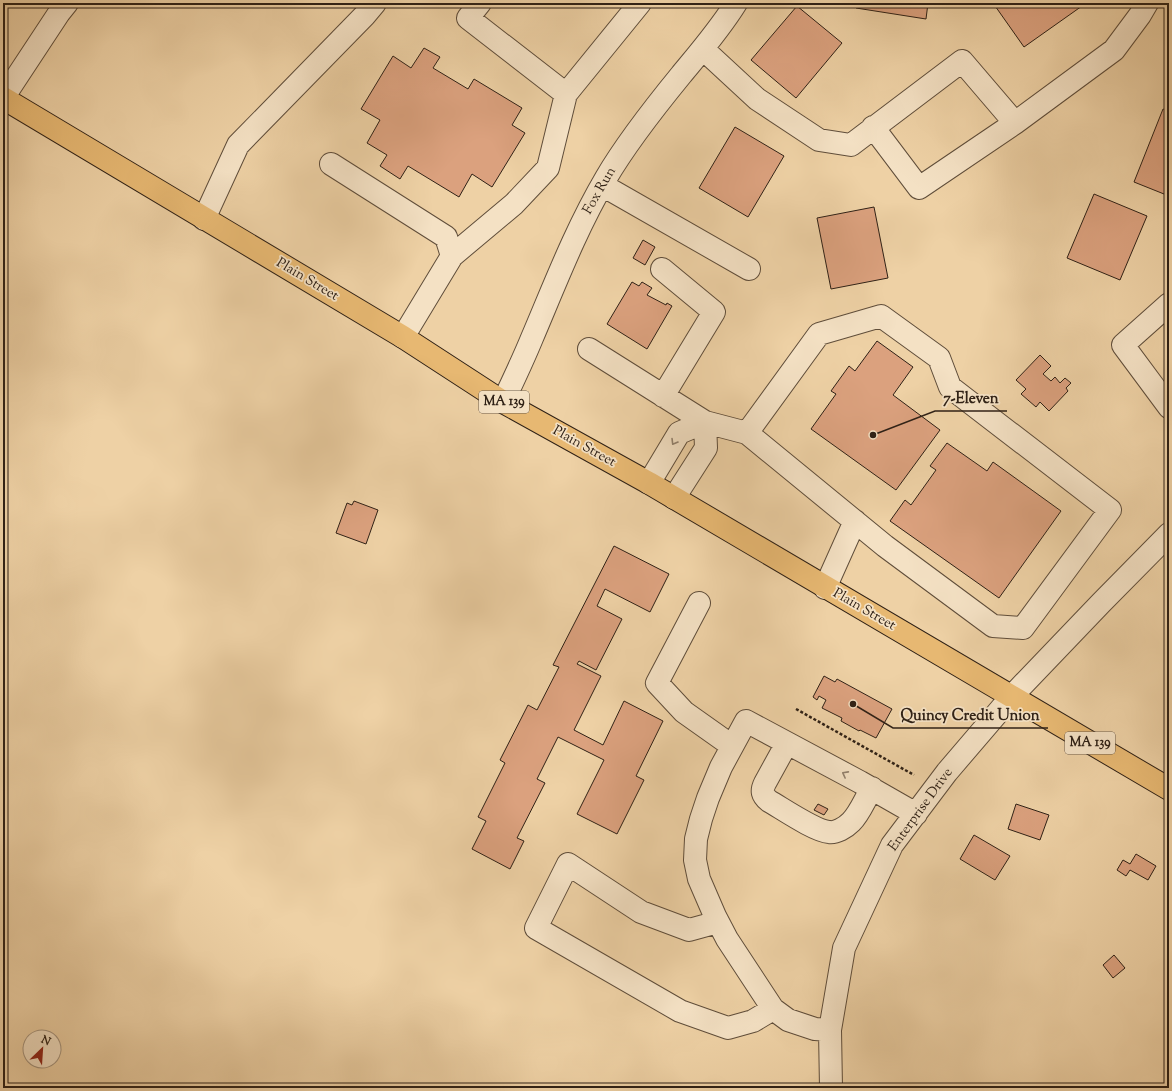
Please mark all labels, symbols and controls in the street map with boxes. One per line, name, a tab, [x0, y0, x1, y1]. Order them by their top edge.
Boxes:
street label: Fox Run	[578, 164, 622, 218]
street label: Plain Street	[272, 253, 342, 307]
callout: 7-Eleven	[935, 384, 1007, 411]
text: 7-Eleven	[943, 389, 999, 410]
road number: MA 139	[479, 391, 529, 413]
street label: Plain Street	[549, 421, 619, 473]
one-way arrow	[671, 438, 678, 445]
street label: Plain Street	[829, 584, 899, 636]
callout: Quincy Credit Union	[893, 701, 1048, 728]
text: Quincy Credit Union	[900, 706, 1040, 727]
road number: MA 139	[1065, 732, 1115, 754]
street label: Enterprise Drive	[884, 764, 958, 856]
one-way arrow	[842, 771, 849, 779]
north arrow	[22, 1029, 62, 1069]
text: N	[38, 1031, 53, 1050]

